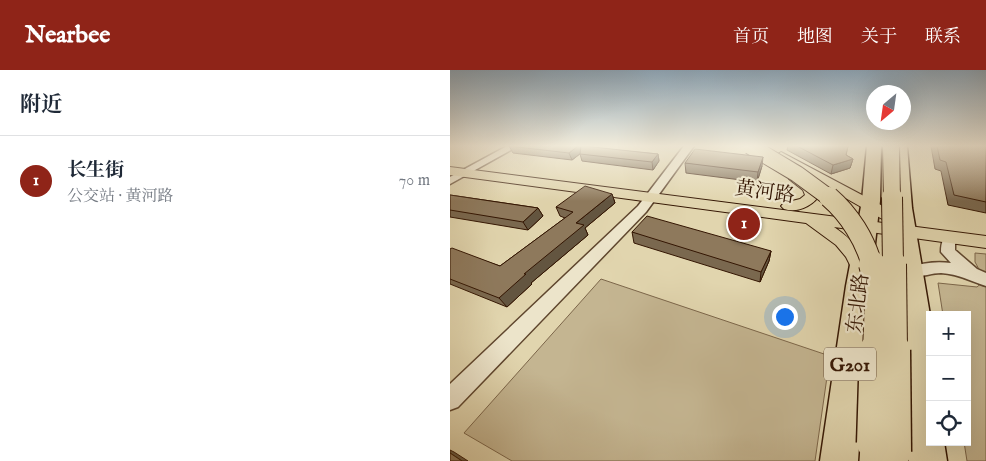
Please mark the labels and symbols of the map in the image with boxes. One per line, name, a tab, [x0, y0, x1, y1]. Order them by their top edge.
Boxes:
north arrow	[866, 85, 911, 130]
street label: 黄河路	[733, 176, 796, 209]
pin: 1	[728, 205, 760, 243]
street label: 东北路	[842, 272, 875, 334]
your location	[772, 304, 798, 330]
road number: G201	[824, 348, 876, 380]

